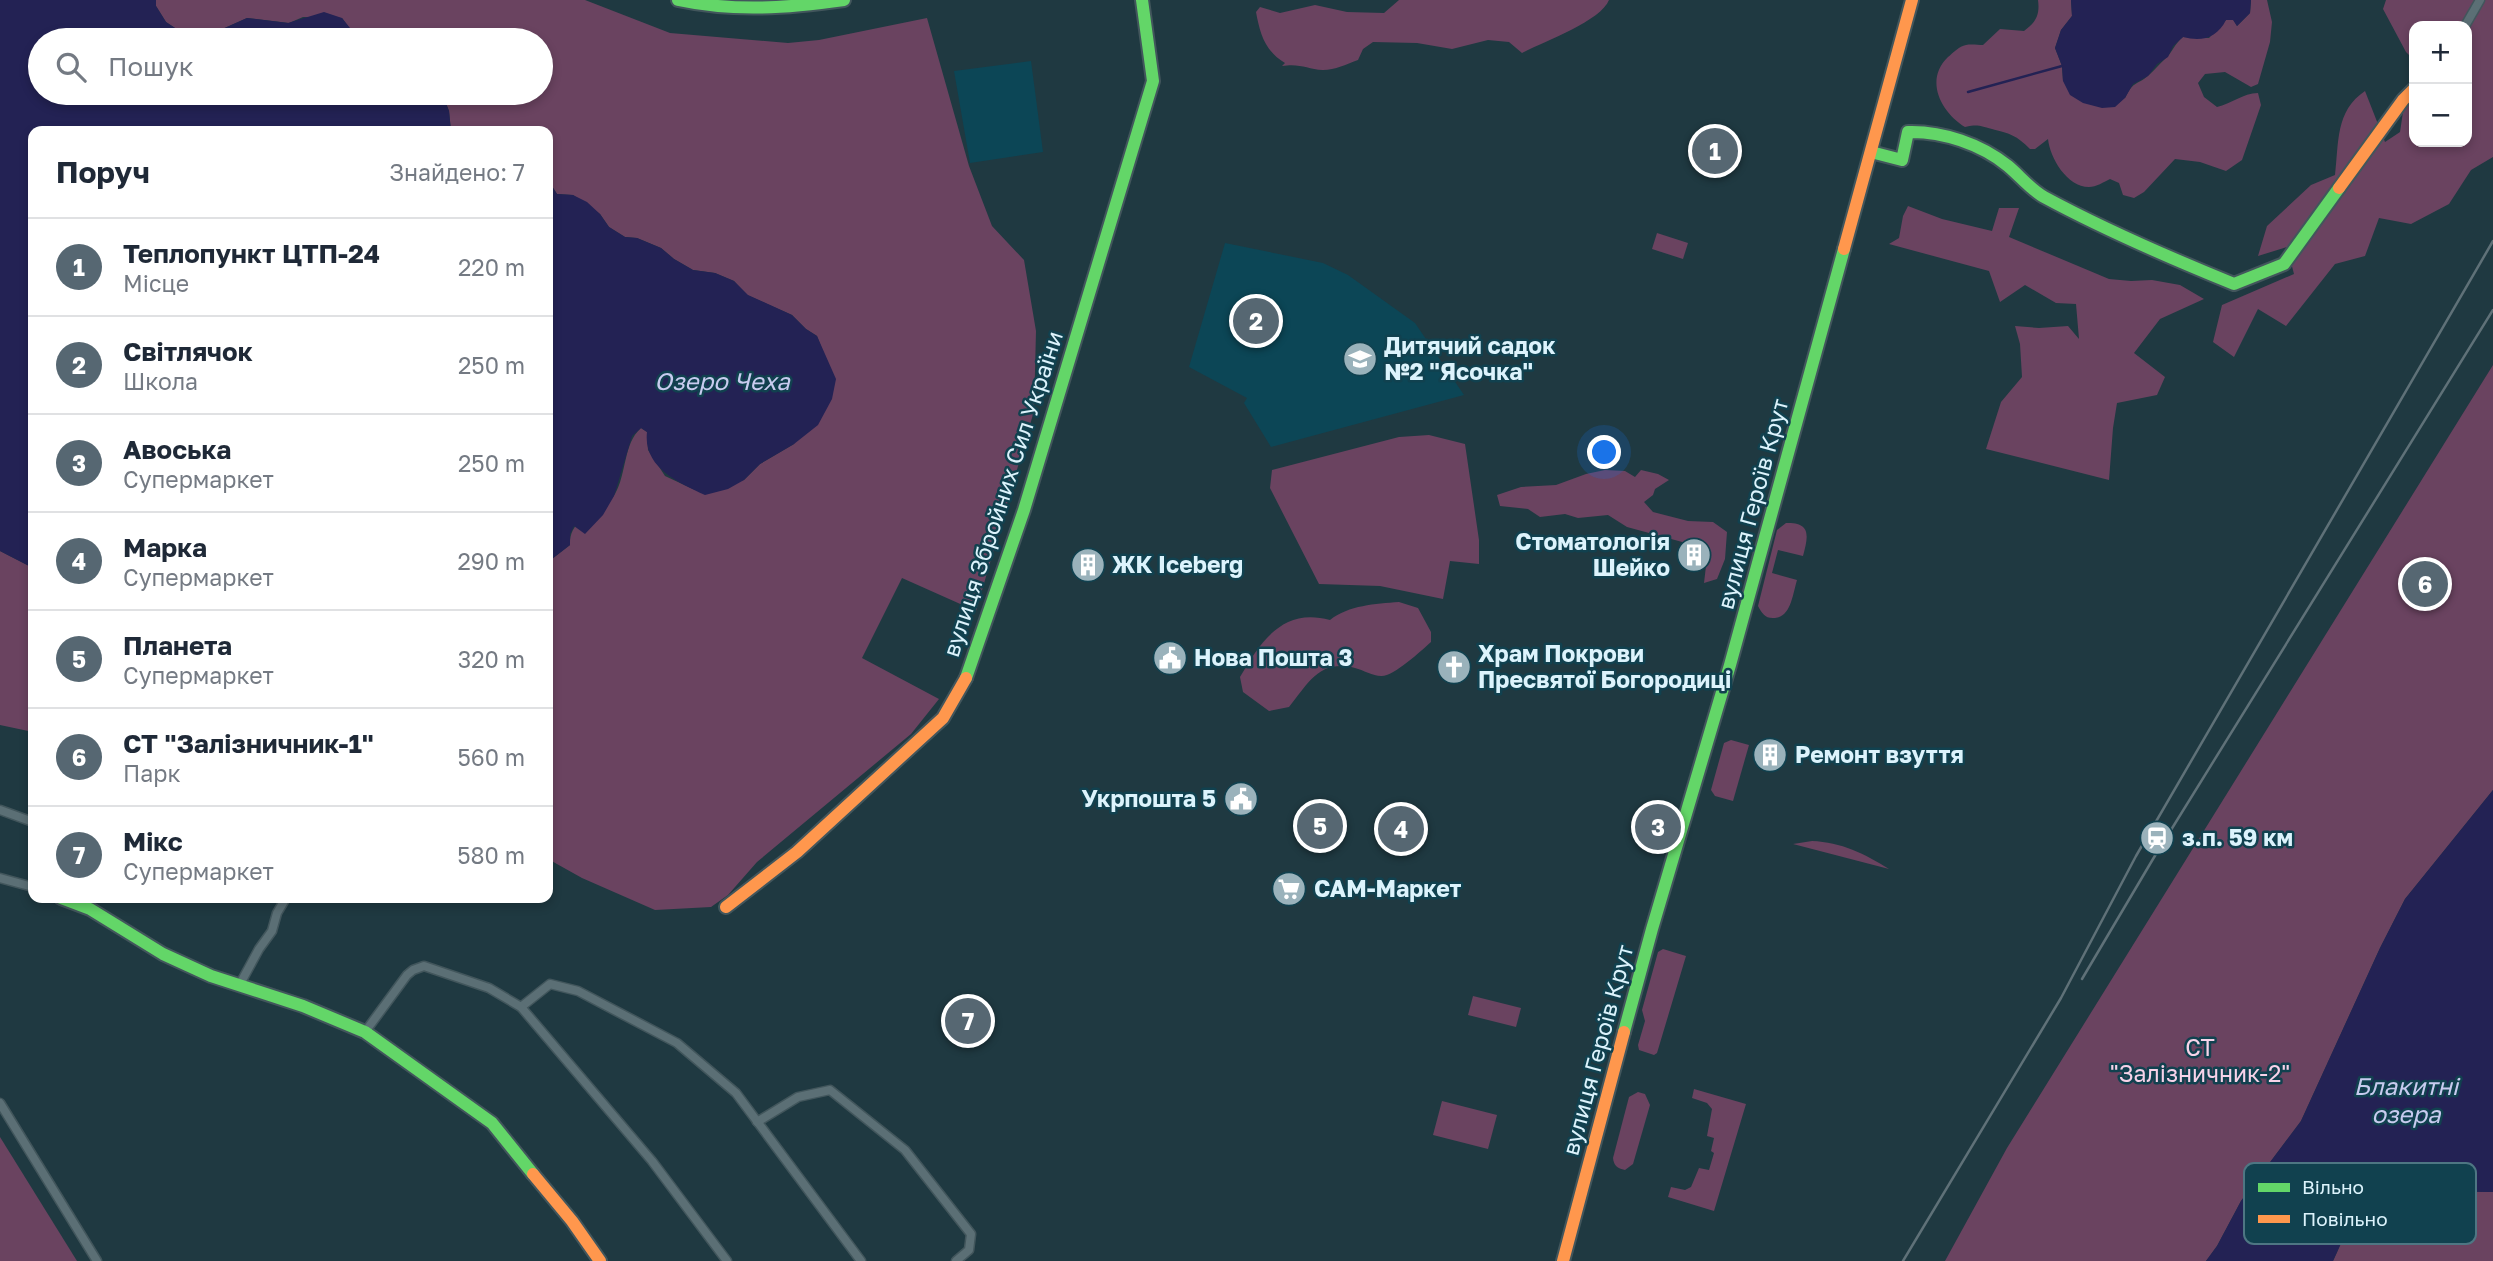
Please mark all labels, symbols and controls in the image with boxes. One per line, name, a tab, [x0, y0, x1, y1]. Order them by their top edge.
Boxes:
map controls	[2409, 21, 2472, 147]
button: +	[2409, 21, 2472, 84]
search box	[28, 28, 553, 105]
icon: search	[52, 48, 90, 86]
text: Пошук	[108, 51, 194, 82]
button: −	[2409, 84, 2472, 147]
pin: 1	[1692, 125, 1738, 177]
text: Поруч	[56, 154, 150, 190]
text: Знайдено: 7	[389, 158, 525, 186]
text: Теплопункт ЦТП-24	[123, 238, 380, 269]
text: 1	[73, 253, 85, 281]
text: 220 m	[458, 253, 525, 281]
text: Місце	[123, 269, 189, 297]
pin: 2	[1233, 295, 1279, 347]
street label: вулиця Збройних Сил України	[936, 327, 1068, 660]
place label: Дитячий садок №2 "Ясочка"	[1384, 331, 1556, 385]
text: Світлячок	[123, 336, 253, 367]
school or university icon: Дитячий садок №2 "Ясочка"	[1341, 340, 1379, 378]
text: 2	[72, 351, 86, 379]
text: 250 m	[458, 351, 525, 379]
water label: Озеро Чеха	[654, 366, 791, 395]
text: Школа	[123, 367, 198, 395]
street label: вулиця Героїв Крут	[1710, 395, 1794, 612]
text: Авоська	[123, 434, 231, 465]
your location	[1587, 435, 1621, 469]
text: 3	[72, 449, 86, 477]
text: 250 m	[458, 449, 525, 477]
text: Супермаркет	[123, 465, 274, 493]
place label: Стоматологія Шейко	[1515, 527, 1670, 581]
text: Марка	[123, 532, 207, 563]
building icon: Стоматологія Шейко	[1675, 536, 1713, 574]
building icon: ЖК Iceberg	[1069, 546, 1107, 584]
text: 4	[72, 547, 86, 575]
text: 290 m	[457, 547, 525, 575]
place label: ЖК Iceberg	[1112, 550, 1243, 578]
pin: 6	[2402, 558, 2448, 610]
text: Супермаркет	[123, 563, 274, 591]
text: Планета	[123, 630, 232, 661]
public building icon: Нова Пошта 3	[1151, 639, 1189, 677]
place label: Храм Покрови Пресвятої Богородиці	[1478, 639, 1731, 693]
place label: Нова Пошта 3	[1194, 643, 1353, 671]
text: 5	[72, 645, 86, 673]
text: 320 m	[458, 645, 525, 673]
church icon: Храм Покрови Пресвятої Богородиці	[1435, 648, 1473, 686]
text: Супермаркет	[123, 661, 274, 689]
text: СТ "Залізничник-1"	[123, 728, 374, 759]
building icon: Ремонт взуття	[1751, 736, 1789, 774]
place label: Ремонт взуття	[1795, 740, 1964, 768]
text: 6	[72, 743, 86, 771]
text: 560 m	[457, 743, 525, 771]
text: Парк	[123, 759, 181, 787]
public building icon: Укрпошта 5	[1222, 780, 1260, 818]
place label: Укрпошта 5	[1082, 784, 1216, 812]
pin: 5	[1297, 800, 1343, 852]
pin: 3	[1635, 801, 1681, 853]
pin: 4	[1378, 803, 1424, 855]
station icon: з.п. 59 км	[2138, 819, 2176, 857]
place label: з.п. 59 км	[2182, 823, 2293, 851]
text: Мікс	[123, 826, 183, 857]
text: 7	[73, 841, 85, 869]
text: 580 m	[457, 841, 525, 869]
text: Супермаркет	[123, 857, 274, 885]
supermarket icon: САМ-Маркет	[1270, 870, 1308, 908]
place label: САМ-Маркет	[1314, 874, 1462, 902]
street label: вулиця Героїв Крут	[1555, 941, 1639, 1158]
pin: 7	[945, 995, 991, 1047]
park label: СТ "Залізничник-2"	[2110, 1033, 2290, 1087]
water label: Блакитні озера	[2354, 1071, 2461, 1128]
legend	[2244, 1163, 2476, 1244]
text: Вільно	[2302, 1175, 2364, 1198]
text: Повільно	[2302, 1207, 2388, 1230]

